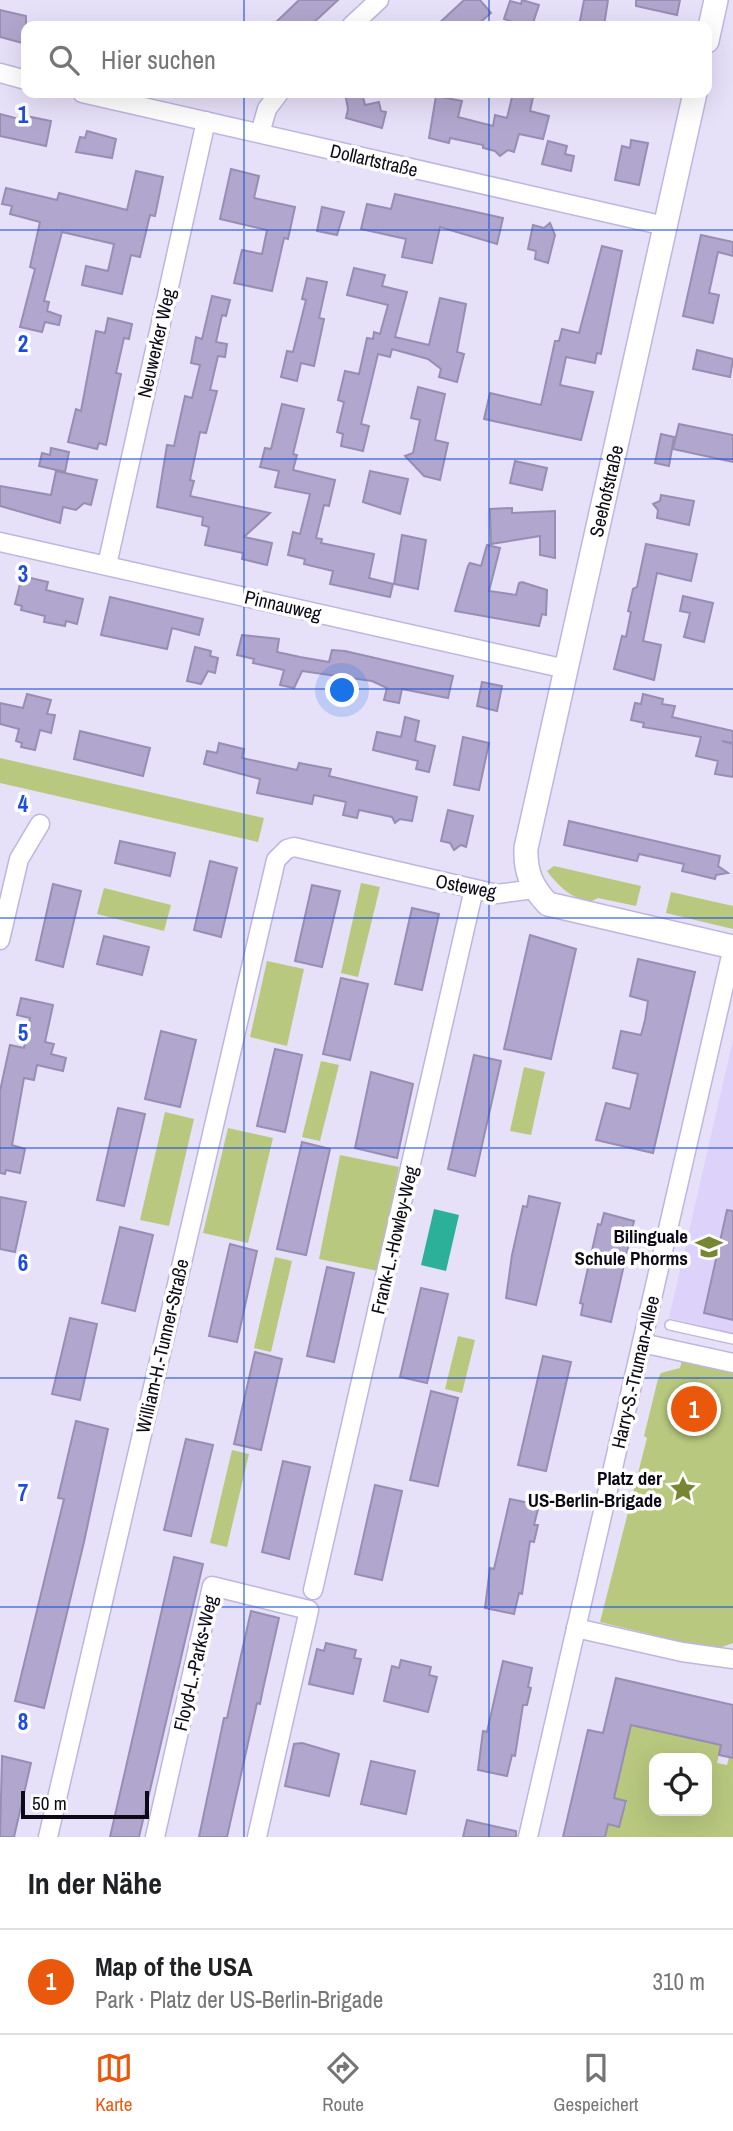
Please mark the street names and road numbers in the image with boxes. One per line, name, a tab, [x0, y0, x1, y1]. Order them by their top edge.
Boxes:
street label: Dollartstraße	[328, 137, 420, 183]
street label: Neuwerker Weg	[131, 285, 181, 400]
street label: Seehofstraße	[583, 443, 629, 539]
street label: Pinnauweg	[242, 584, 324, 627]
street label: Osteweg	[433, 867, 499, 905]
street label: Frank-L.-Howley-Weg	[364, 1163, 424, 1317]
street label: William-H.-Tunner-Straße	[129, 1256, 195, 1436]
street label: Harry-S.-Truman-Allee	[605, 1293, 665, 1451]
street label: Floyd-L.-Parks-Weg	[167, 1592, 223, 1733]

